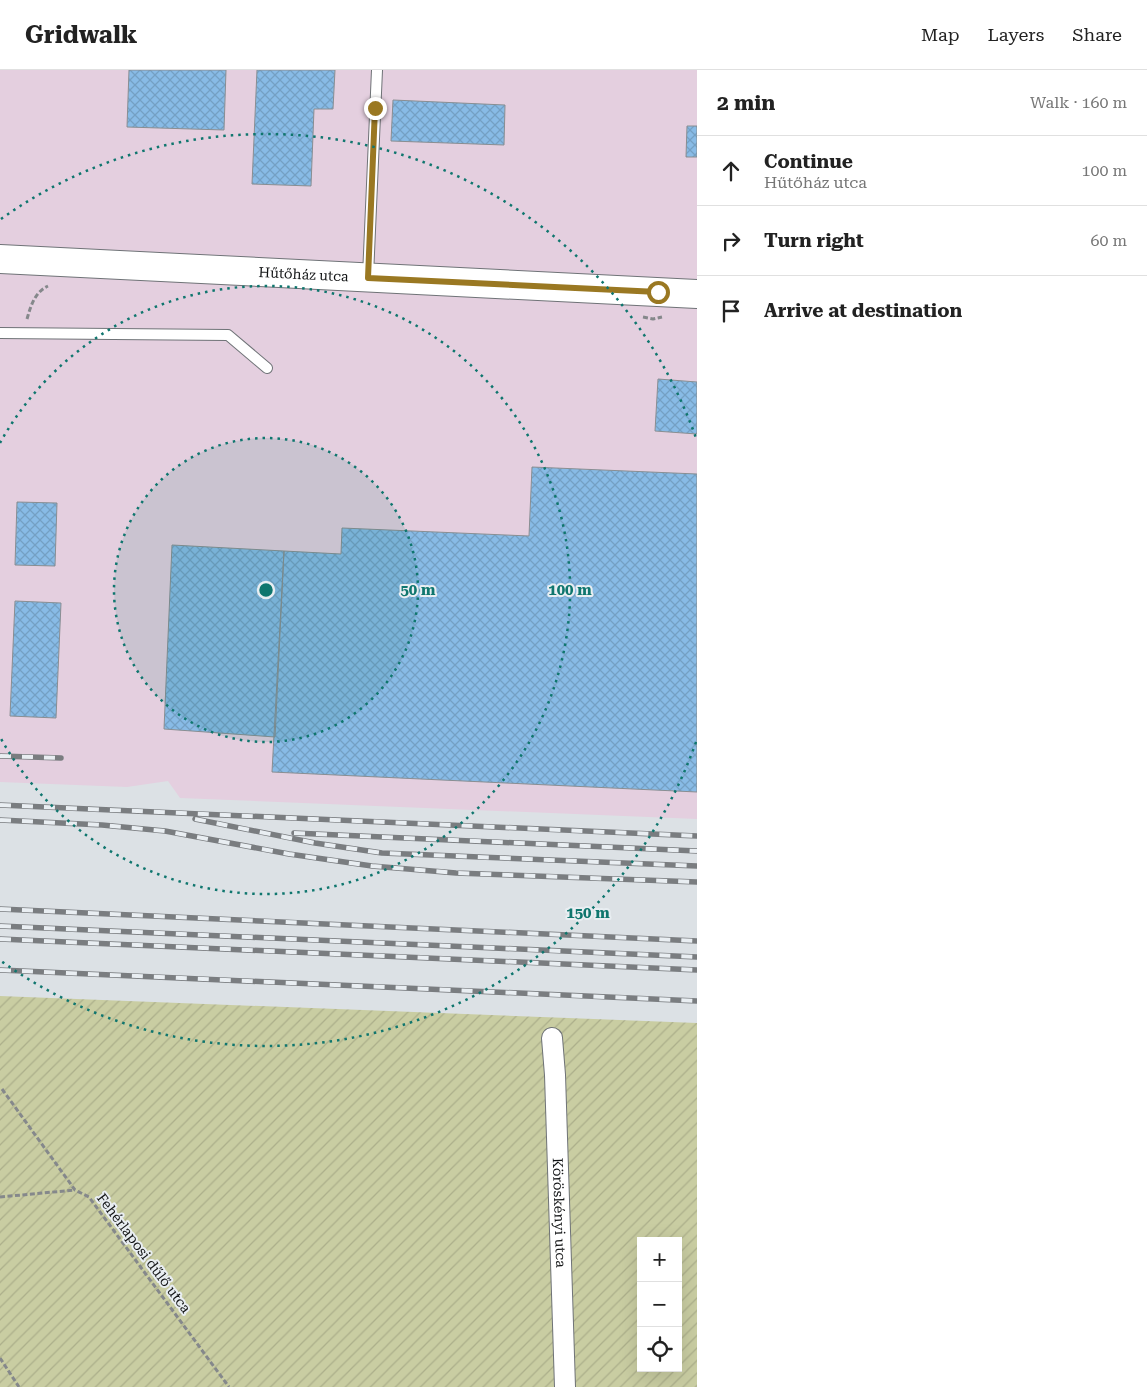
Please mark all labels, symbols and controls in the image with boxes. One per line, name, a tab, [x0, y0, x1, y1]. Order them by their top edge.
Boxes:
text: Gridwalk	[25, 21, 137, 49]
text: Map	[921, 24, 960, 45]
text: Layers	[988, 24, 1044, 45]
text: Share	[1072, 24, 1122, 45]
text: 2 min	[717, 91, 775, 115]
text: Walk · 160 m	[1030, 93, 1127, 112]
route end	[364, 97, 387, 120]
text: Continue	[764, 150, 853, 173]
icon: ahead	[717, 157, 745, 185]
text: 100 m	[1081, 161, 1127, 180]
text: Hűtőház utca	[764, 173, 867, 192]
icon: right	[717, 227, 745, 255]
text: Turn right	[764, 229, 864, 252]
text: 60 m	[1090, 231, 1127, 250]
street label: Hűtőház utca	[258, 264, 349, 285]
route start	[647, 281, 670, 304]
icon: arrive	[717, 297, 745, 325]
text: Arrive at destination	[764, 299, 962, 322]
centre of rings	[257, 581, 275, 599]
text: 50 m	[400, 581, 436, 599]
text: 100 m	[548, 581, 592, 599]
text: 150 m	[566, 904, 610, 922]
street label: Köröskényi utca	[550, 1158, 569, 1268]
street label: Fehérlaposi dűlő utca	[94, 1190, 194, 1316]
map controls	[637, 1237, 682, 1372]
button: +	[637, 1237, 682, 1282]
button: −	[637, 1282, 682, 1327]
button: locate	[637, 1327, 682, 1372]

